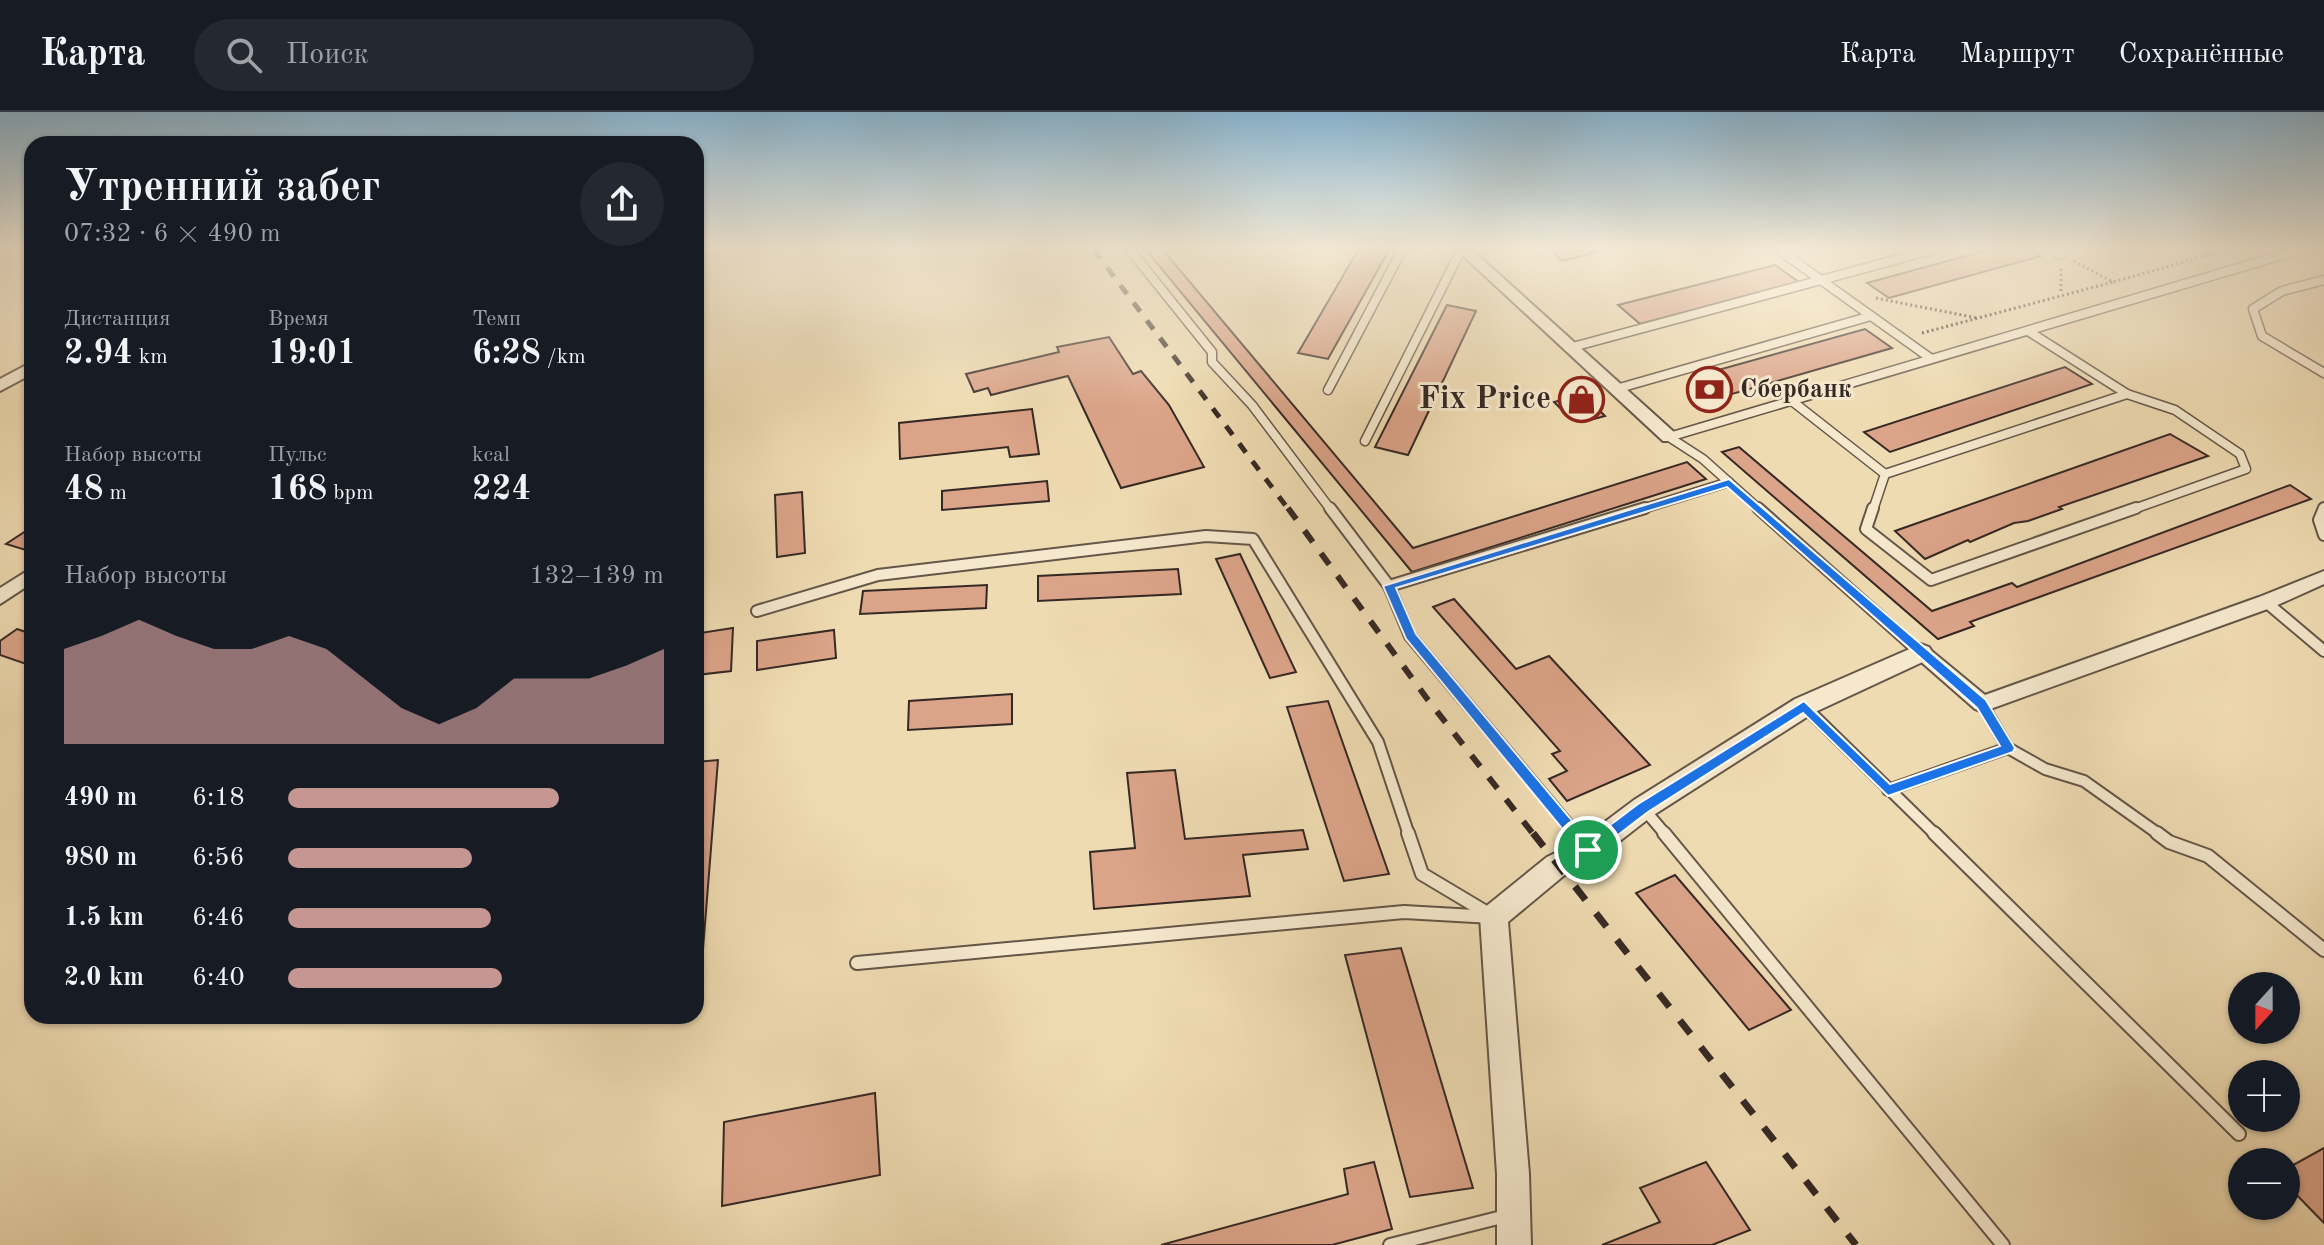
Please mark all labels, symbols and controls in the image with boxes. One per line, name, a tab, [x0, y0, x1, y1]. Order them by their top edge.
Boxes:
search box	[194, 19, 754, 91]
icon: search	[222, 33, 266, 77]
text: Карта	[40, 36, 146, 74]
text: Поиск	[286, 40, 368, 70]
text: Карта	[1840, 41, 1916, 69]
text: Маршрут	[1960, 41, 2075, 69]
text: Сохранённые	[2119, 41, 2284, 69]
button: share	[580, 162, 664, 246]
text: Утренний забег	[64, 166, 380, 210]
text: 07:32 · 6 × 490 m	[64, 221, 281, 247]
text: Дистанция	[64, 308, 170, 330]
text: Время	[268, 308, 329, 330]
text: Темп	[472, 308, 521, 330]
text: 2.94	[64, 337, 133, 371]
text: 19:01	[268, 337, 356, 371]
text: 6:28	[472, 337, 541, 371]
text: km	[133, 346, 168, 368]
text: /km	[541, 346, 586, 368]
bank icon: Сбербанк	[1685, 366, 1733, 414]
shop icon: Fix Price	[1558, 376, 1606, 424]
place label: Сбербанк	[1740, 377, 1852, 403]
place label: Fix Price	[1419, 384, 1551, 416]
text: Набор высоты	[64, 444, 202, 466]
text: Пульс	[268, 444, 327, 466]
text: kcal	[472, 444, 510, 466]
text: 48	[64, 473, 103, 507]
text: 168	[268, 473, 327, 507]
text: 224	[472, 473, 531, 507]
text: m	[103, 482, 127, 504]
text: bpm	[327, 482, 373, 504]
text: Набор высоты	[64, 563, 227, 589]
text: 132–139 m	[529, 563, 664, 589]
text: 490 m	[64, 785, 137, 811]
text: 6:18	[192, 785, 245, 811]
pin	[1554, 816, 1622, 884]
icon: arrive	[1566, 828, 1610, 872]
text: 980 m	[64, 845, 137, 871]
text: 6:56	[192, 845, 245, 871]
text: 1.5 km	[64, 905, 144, 931]
text: 6:46	[192, 905, 245, 931]
text: 2.0 km	[64, 965, 144, 991]
text: 6:40	[192, 965, 245, 991]
north arrow	[2228, 972, 2300, 1044]
map controls	[2228, 972, 2300, 1220]
button: +	[2228, 1060, 2300, 1132]
button: −	[2228, 1148, 2300, 1220]

